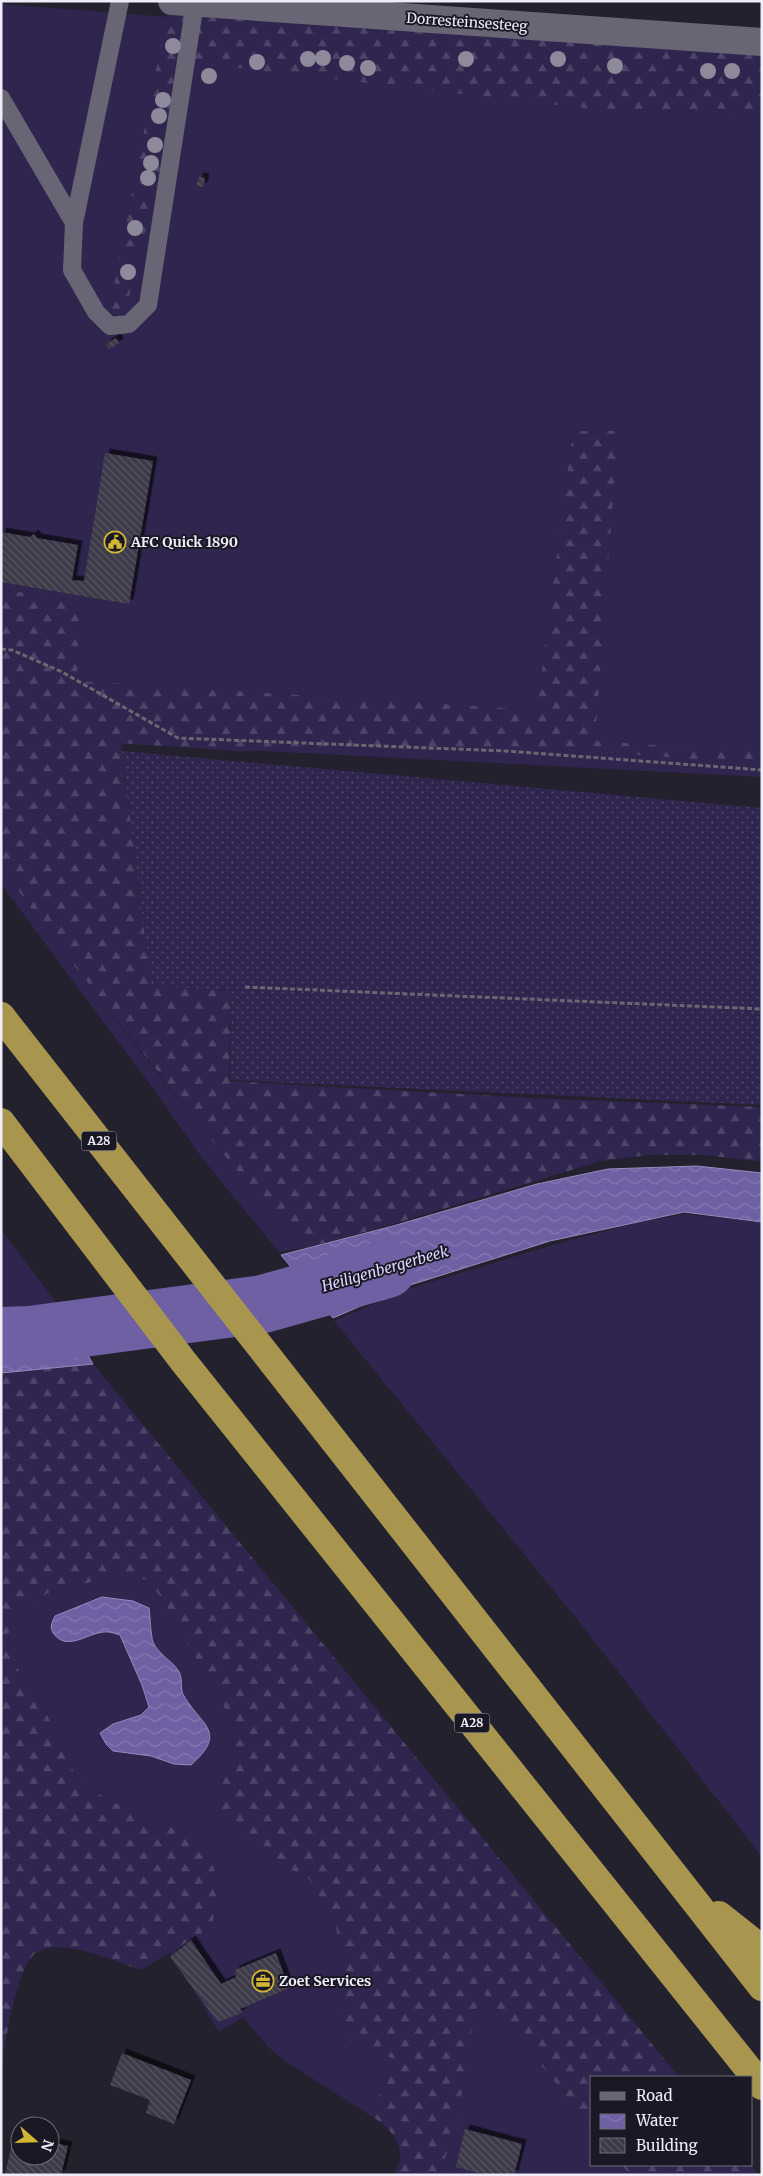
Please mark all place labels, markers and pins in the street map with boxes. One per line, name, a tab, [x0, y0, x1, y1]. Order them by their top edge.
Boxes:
public building icon: AFC Quick 1890	[103, 530, 127, 554]
place label: AFC Quick 1890	[130, 533, 238, 551]
office icon: Zoet Services	[251, 1969, 275, 1993]
place label: Zoet Services	[279, 1972, 371, 1990]

